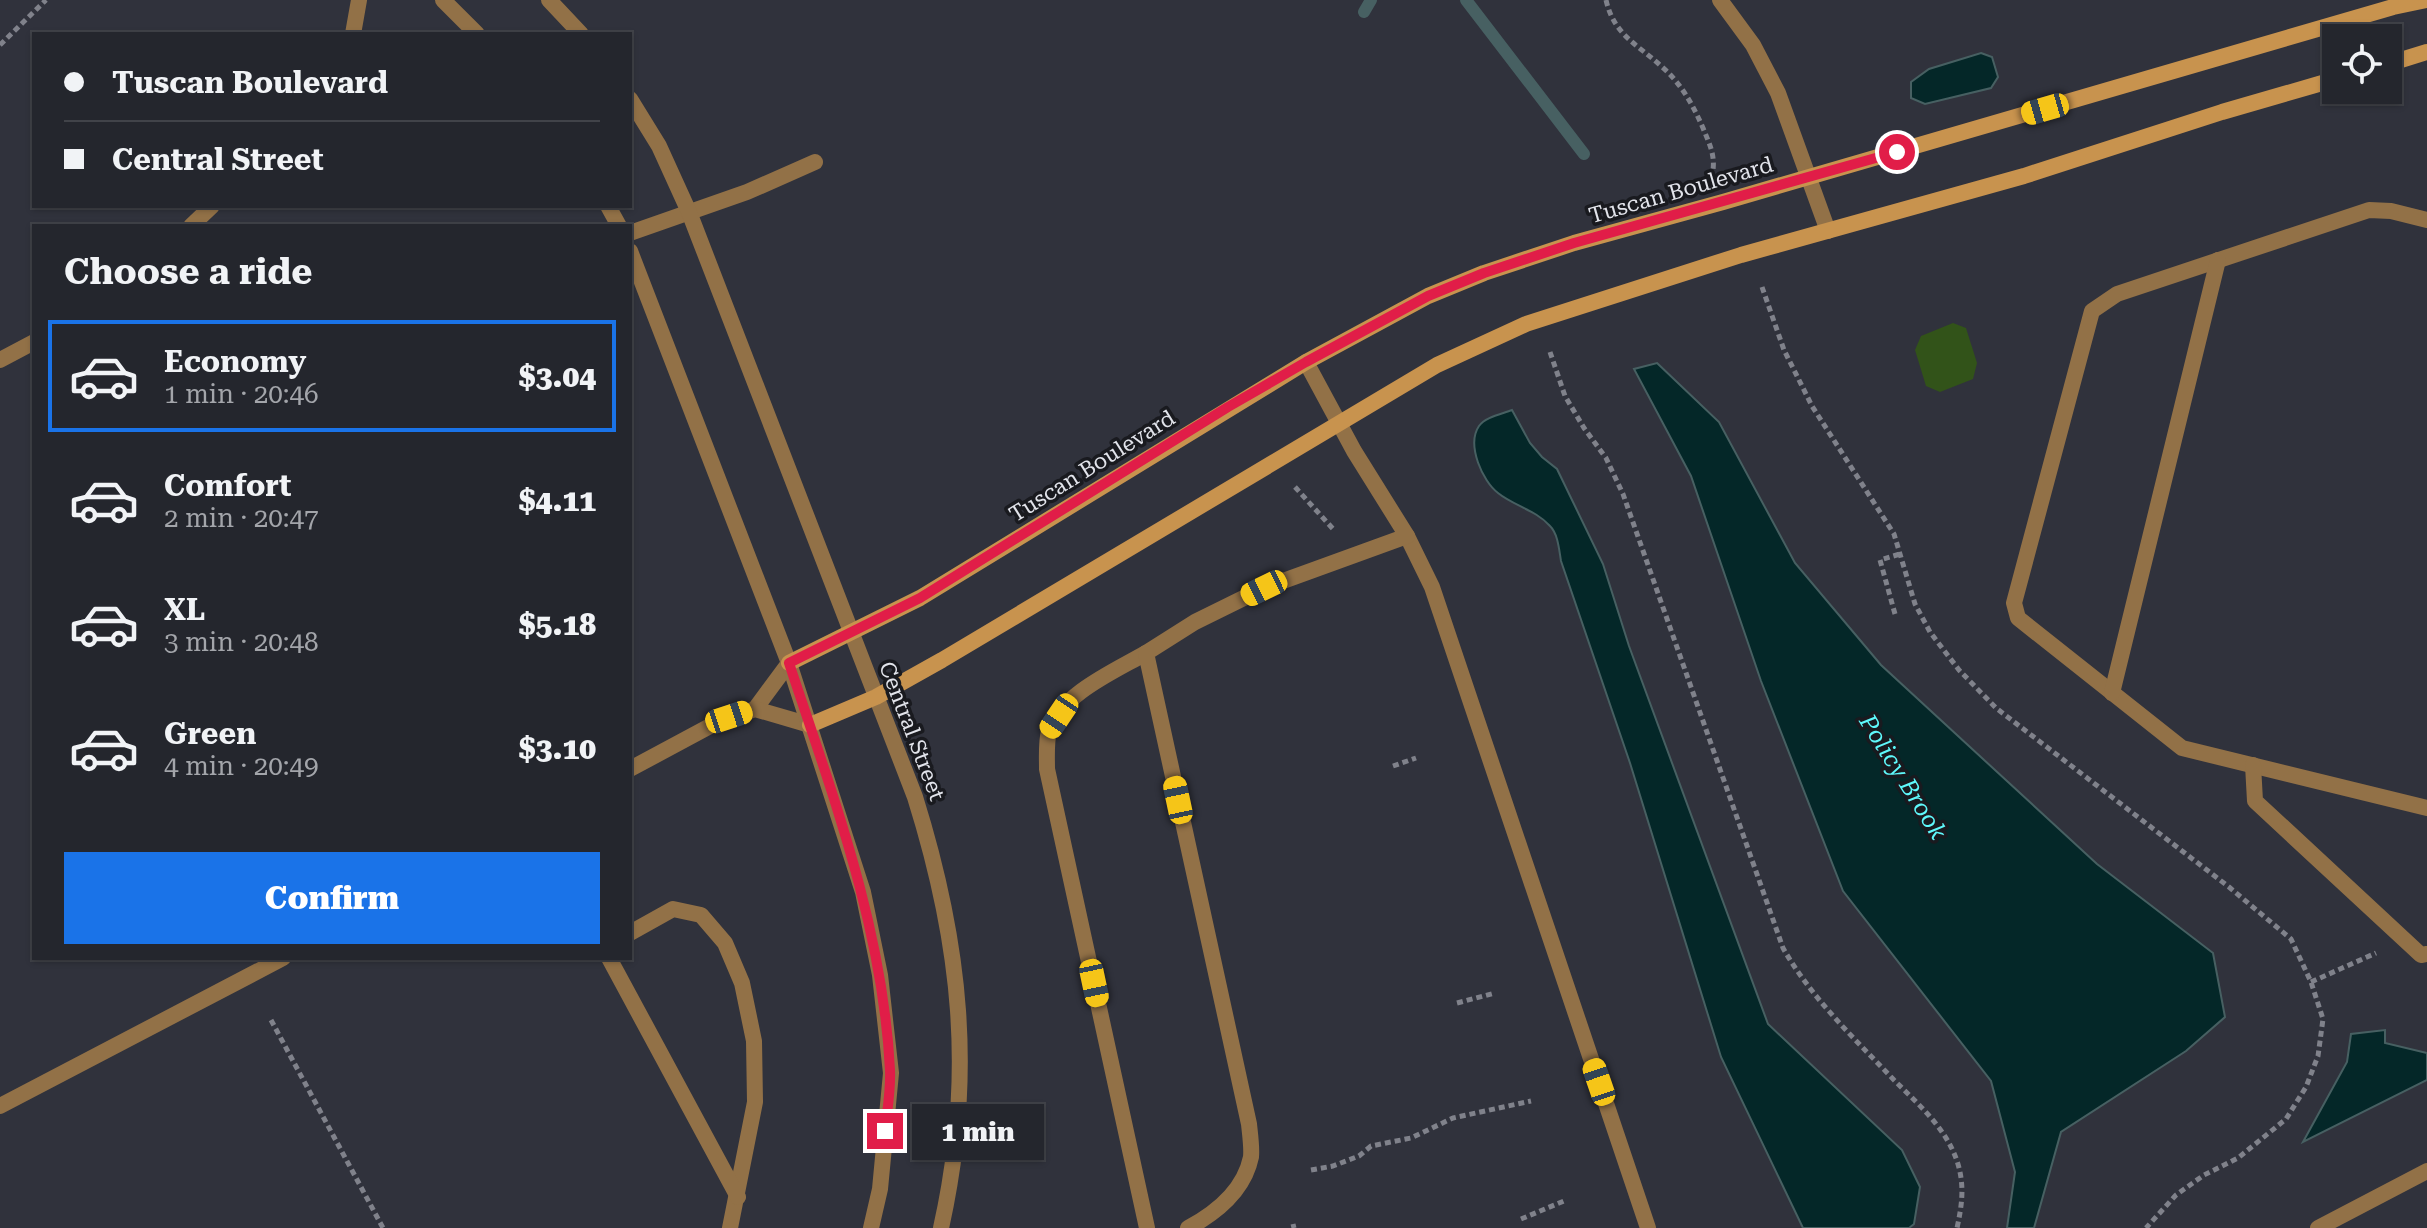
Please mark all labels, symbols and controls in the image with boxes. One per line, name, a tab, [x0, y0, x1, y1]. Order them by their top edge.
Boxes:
map controls	[2322, 24, 2402, 104]
button: locate	[2322, 24, 2402, 104]
text: Tuscan Boulevard	[112, 65, 388, 100]
car	[2019, 91, 2071, 127]
route start	[1879, 134, 1915, 170]
text: Central Street	[112, 142, 324, 177]
street label: Tuscan Boulevard	[1586, 152, 1776, 228]
text: Choose a ride	[64, 251, 312, 293]
icon: car	[68, 340, 140, 412]
text: Economy	[164, 344, 306, 379]
text: $3.04	[519, 359, 596, 394]
text: 1 min · 20:46	[164, 379, 319, 409]
street label: Tuscan Boulevard	[1005, 405, 1179, 527]
icon: car	[68, 464, 140, 536]
text: Comfort	[164, 468, 291, 503]
text: $4.11	[519, 483, 596, 518]
text: 2 min · 20:47	[164, 503, 319, 533]
car	[1237, 567, 1291, 609]
icon: car	[68, 588, 140, 660]
text: XL	[164, 592, 205, 627]
text: $5.18	[519, 607, 596, 642]
text: 3 min · 20:48	[164, 627, 319, 657]
street label: Central Street	[874, 658, 950, 804]
car	[1036, 689, 1082, 743]
car	[702, 698, 756, 736]
water label: Policy Brook	[1853, 709, 1952, 845]
icon: car	[68, 712, 140, 784]
text: Green	[164, 716, 256, 751]
text: $3.10	[519, 731, 596, 766]
text: 4 min · 20:49	[164, 751, 319, 781]
car	[1161, 774, 1195, 826]
button: Confirm	[64, 852, 600, 944]
car	[1077, 957, 1111, 1009]
car	[1580, 1055, 1618, 1109]
callout: 1 min	[913, 1103, 1045, 1159]
route end	[867, 1113, 903, 1149]
text: 1 min	[941, 1117, 1015, 1147]

